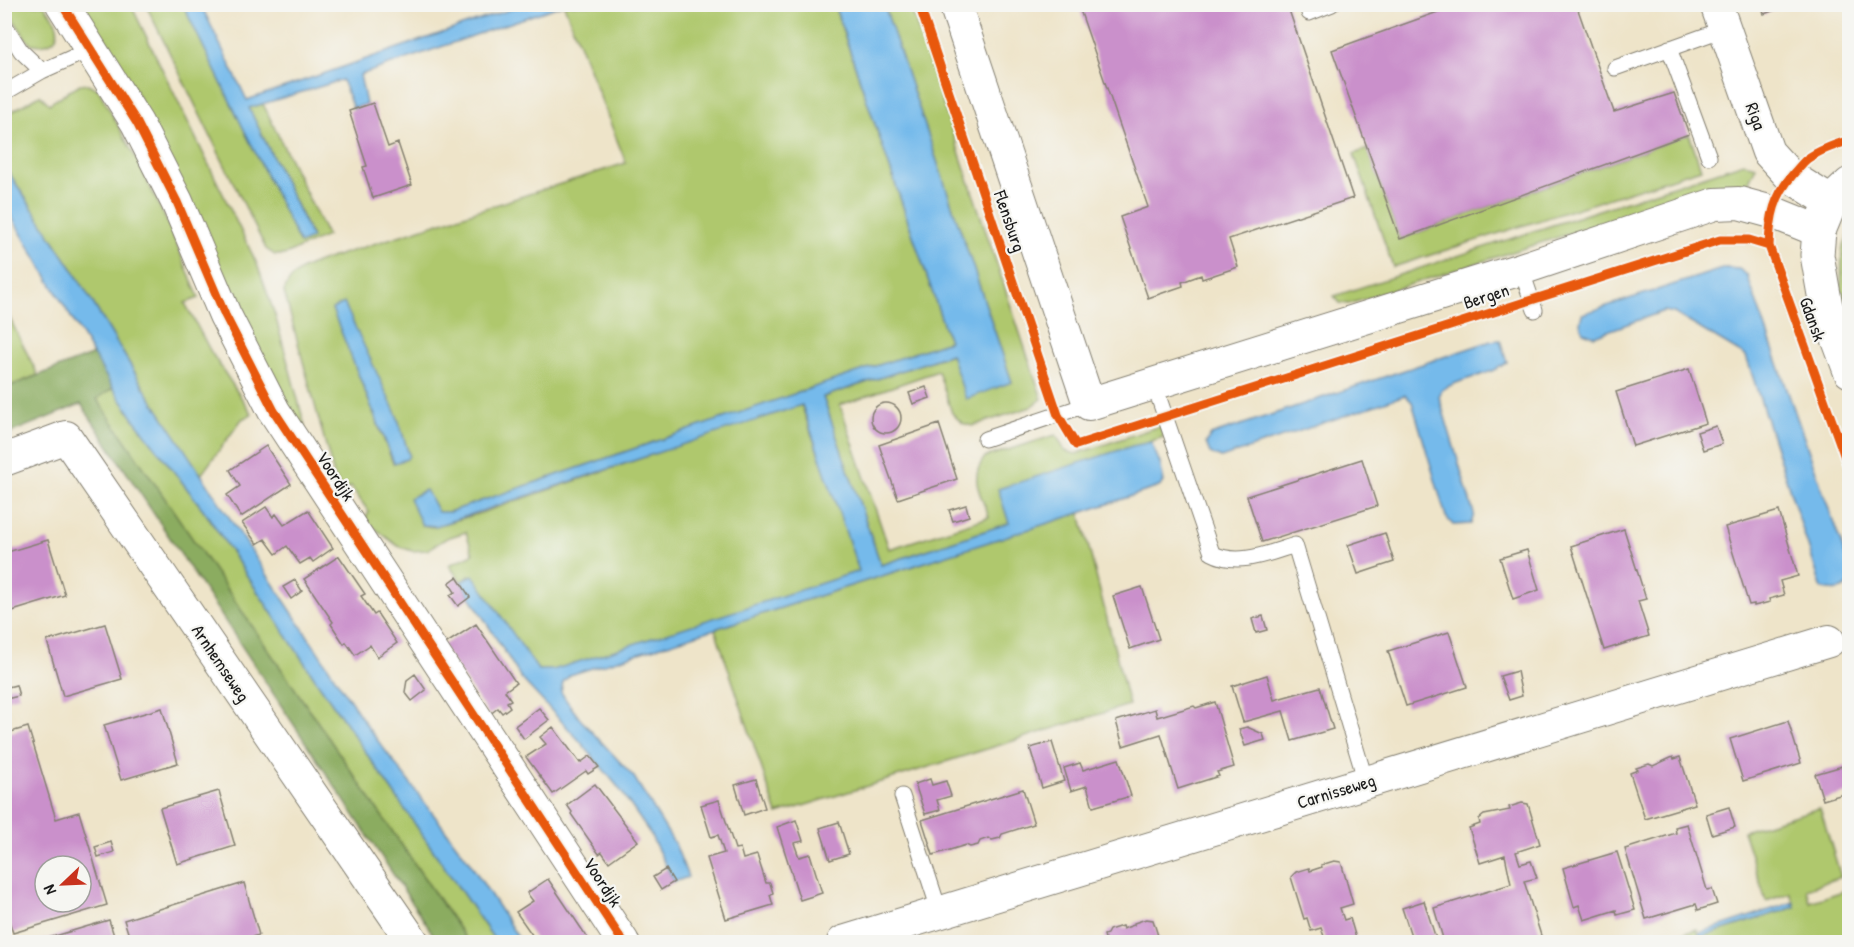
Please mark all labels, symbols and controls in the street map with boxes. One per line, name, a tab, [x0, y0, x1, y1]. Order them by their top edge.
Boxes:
street label: Riga	[1740, 99, 1772, 133]
street label: Flensburg	[988, 186, 1032, 255]
street label: Bergen	[1460, 277, 1512, 315]
street label: Gdansk	[1794, 293, 1833, 345]
street label: Voordijk	[311, 446, 362, 506]
street label: Arnhemseweg	[186, 619, 256, 707]
street label: Carnisseweg	[1294, 767, 1378, 815]
street label: Voordijk	[578, 852, 629, 912]
north arrow	[33, 854, 93, 914]
text: N	[37, 881, 61, 898]

